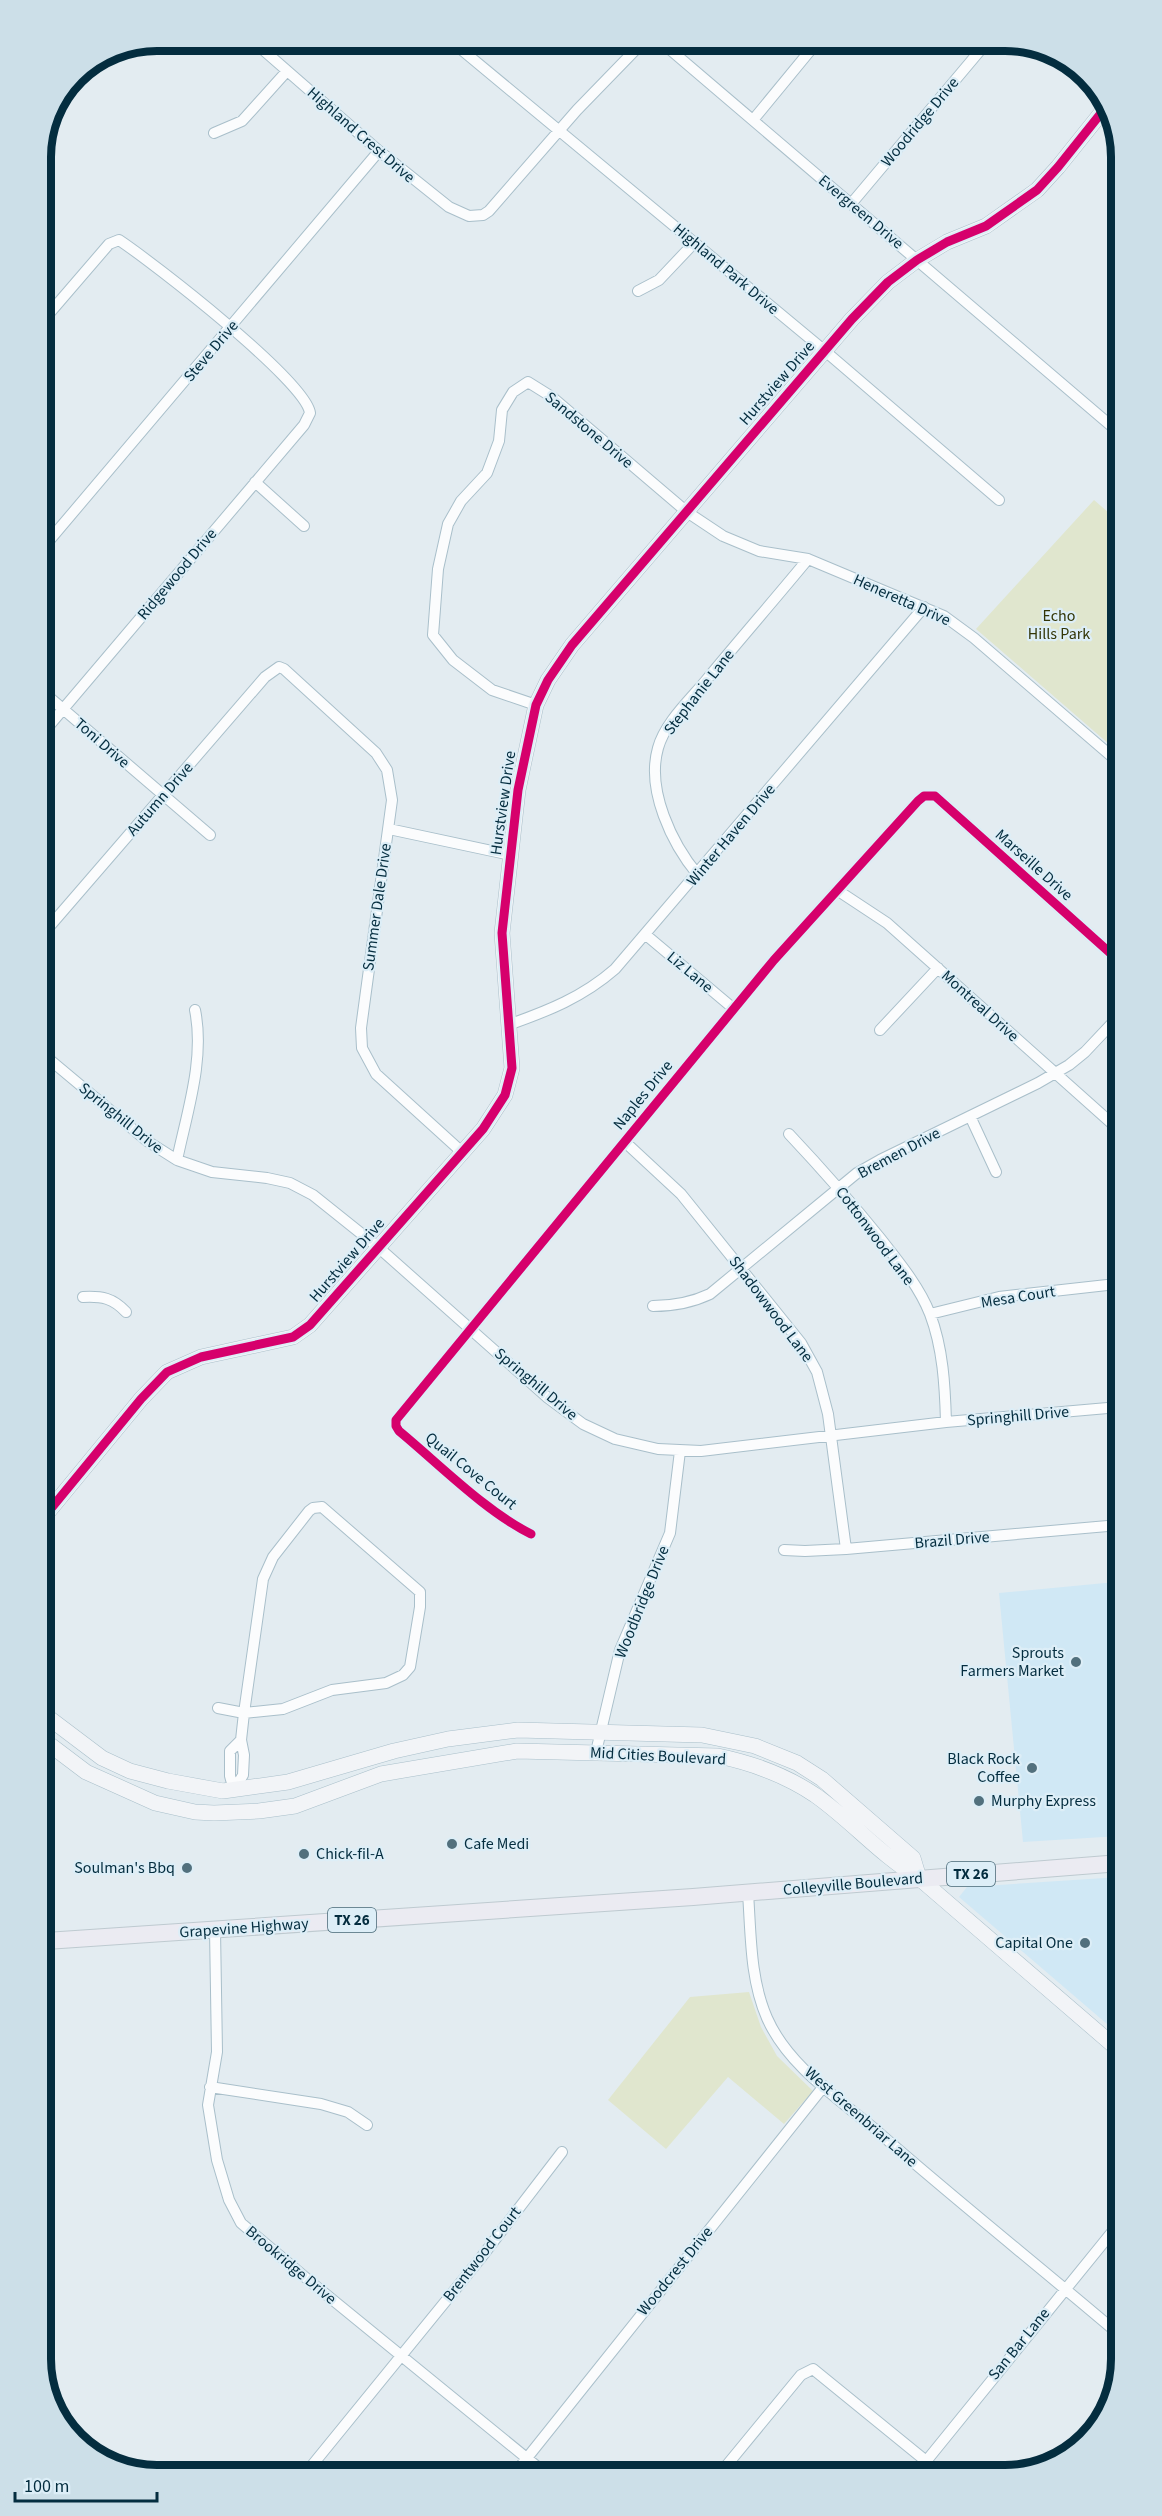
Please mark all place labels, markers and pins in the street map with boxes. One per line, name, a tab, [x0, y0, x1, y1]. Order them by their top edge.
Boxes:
place label: Sprouts Farmers Market	[960, 1642, 1065, 1682]
marker: Sprouts Farmers Market	[1069, 1655, 1083, 1669]
place label: Black Rock Coffee	[947, 1748, 1020, 1788]
marker: Black Rock Coffee	[1025, 1761, 1039, 1775]
place label: Murphy Express	[991, 1790, 1096, 1812]
marker: Murphy Express	[972, 1794, 986, 1808]
place label: Cafe Medi	[464, 1833, 529, 1855]
marker: Cafe Medi	[445, 1837, 459, 1851]
place label: Chick-fil-A	[316, 1843, 384, 1865]
marker: Chick-fil-A	[297, 1847, 311, 1861]
place label: Soulman's Bbq	[74, 1857, 175, 1879]
marker: Soulman's Bbq	[180, 1861, 194, 1875]
place label: Capital One	[995, 1932, 1073, 1954]
marker: Capital One	[1078, 1936, 1092, 1950]

